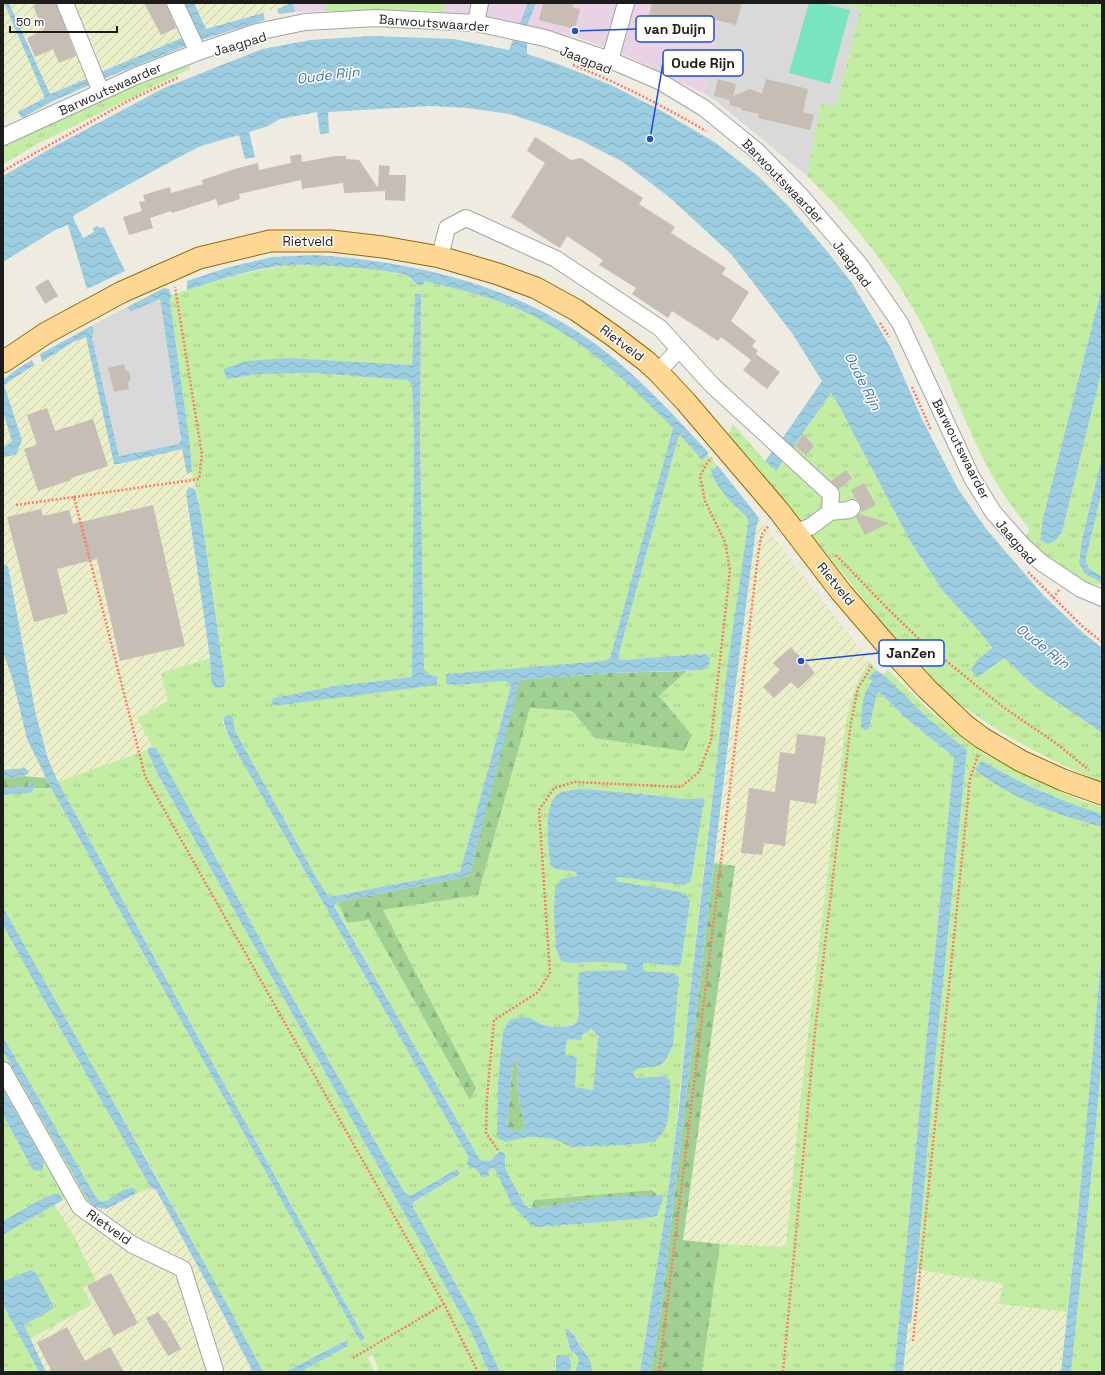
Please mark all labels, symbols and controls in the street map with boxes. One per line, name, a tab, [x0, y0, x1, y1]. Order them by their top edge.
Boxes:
scale bar	[10, 8, 117, 34]
street label: Barwoutswaarder	[378, 11, 490, 35]
text: 50 m	[16, 14, 44, 30]
callout: van Duijn	[636, 16, 714, 42]
text: van Duijn	[644, 20, 706, 38]
street label: Jaagpad	[211, 28, 269, 60]
street label: Jaagpad	[558, 42, 614, 78]
callout: Oude Rijn	[663, 50, 743, 76]
text: Oude Rijn	[671, 54, 735, 72]
street label: Barwoutswaarder	[56, 59, 164, 119]
water label: Oude Rijn	[296, 62, 361, 88]
street label: Barwoutswaarder	[738, 135, 828, 227]
street label: Rietveld	[283, 233, 333, 250]
street label: Jaagpad	[829, 237, 875, 291]
street label: Rietveld	[597, 321, 647, 365]
water label: Oude Rijn	[841, 349, 886, 414]
street label: Barwoutswaarder	[928, 396, 994, 502]
street label: Jaagpad	[992, 516, 1040, 568]
street label: Rietveld	[813, 559, 859, 609]
water label: Oude Rijn	[1013, 619, 1074, 673]
callout: JanZen	[879, 640, 944, 666]
text: JanZen	[886, 644, 936, 662]
street label: Rietveld	[83, 1205, 135, 1249]

